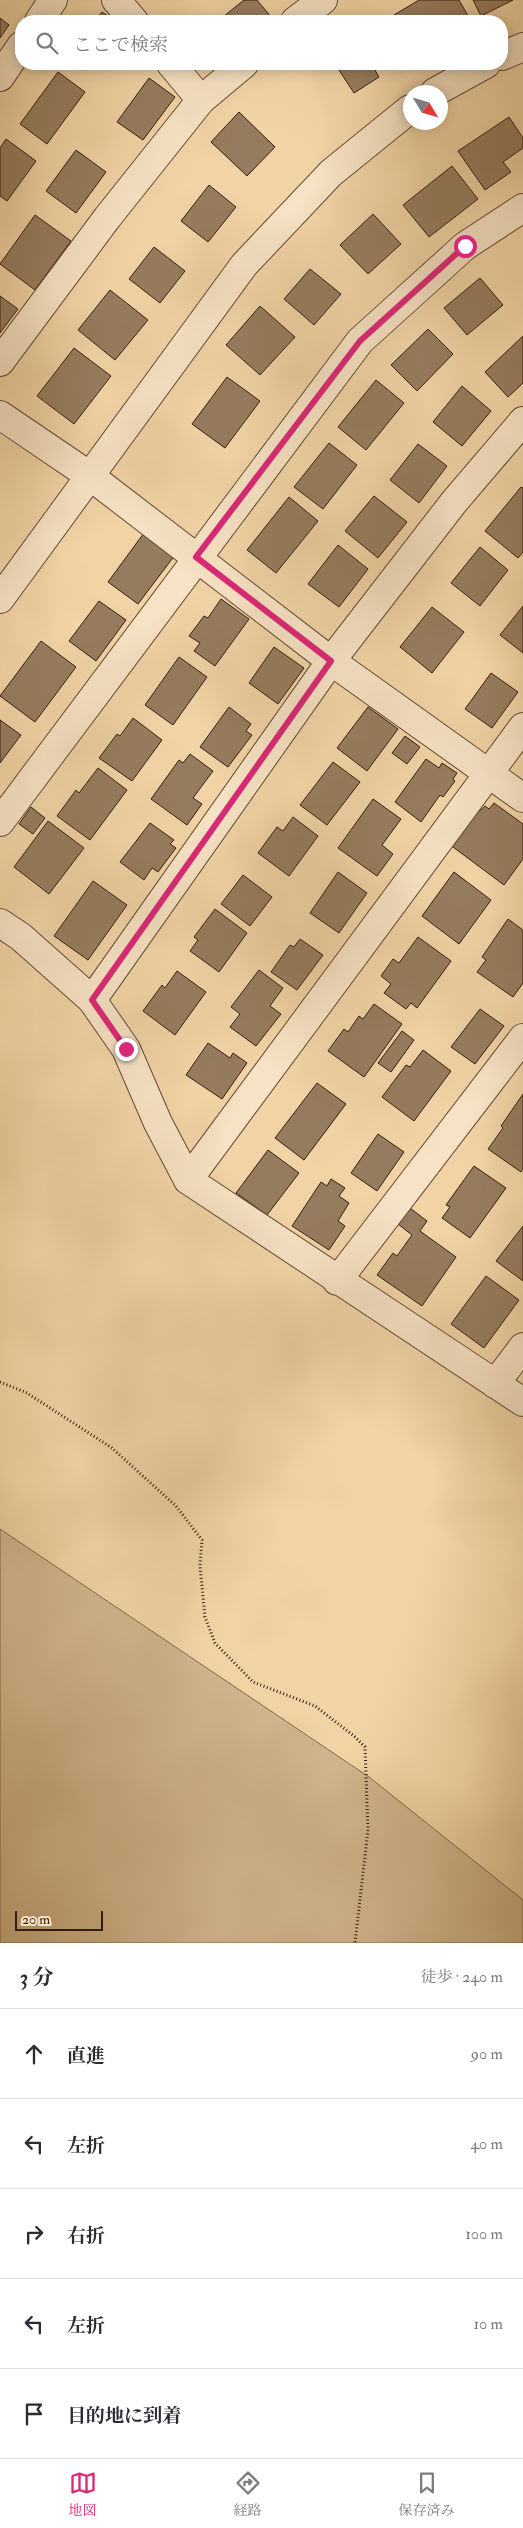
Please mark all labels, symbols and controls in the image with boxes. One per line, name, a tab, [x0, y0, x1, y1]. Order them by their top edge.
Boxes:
search box	[15, 15, 508, 70]
icon: search	[33, 29, 61, 57]
text: ここで検索	[73, 33, 168, 57]
north arrow	[403, 85, 448, 130]
route start	[454, 235, 477, 258]
route end	[115, 1038, 138, 1061]
scale bar	[15, 1908, 102, 1931]
text: 20 m	[22, 1911, 50, 1928]
text: 3 分	[20, 1964, 53, 1991]
text: 徒歩 · 240 m	[420, 1967, 503, 1987]
icon: ahead	[20, 2040, 48, 2068]
text: 直進	[67, 2044, 105, 2068]
text: 90 m	[471, 2044, 503, 2064]
icon: left	[20, 2130, 48, 2158]
text: 左折	[67, 2134, 105, 2158]
text: 40 m	[470, 2134, 503, 2154]
icon: right	[20, 2220, 48, 2248]
text: 右折	[67, 2224, 105, 2248]
text: 100 m	[465, 2224, 503, 2244]
icon: left	[20, 2310, 48, 2338]
text: 左折	[67, 2314, 105, 2338]
text: 10 m	[473, 2314, 503, 2334]
icon: arrive	[20, 2400, 48, 2428]
text: 目的地に到着	[67, 2404, 181, 2428]
tab: 地図	[69, 2469, 97, 2519]
tab: 経路	[234, 2469, 262, 2519]
tab: 保存済み	[399, 2469, 455, 2519]

